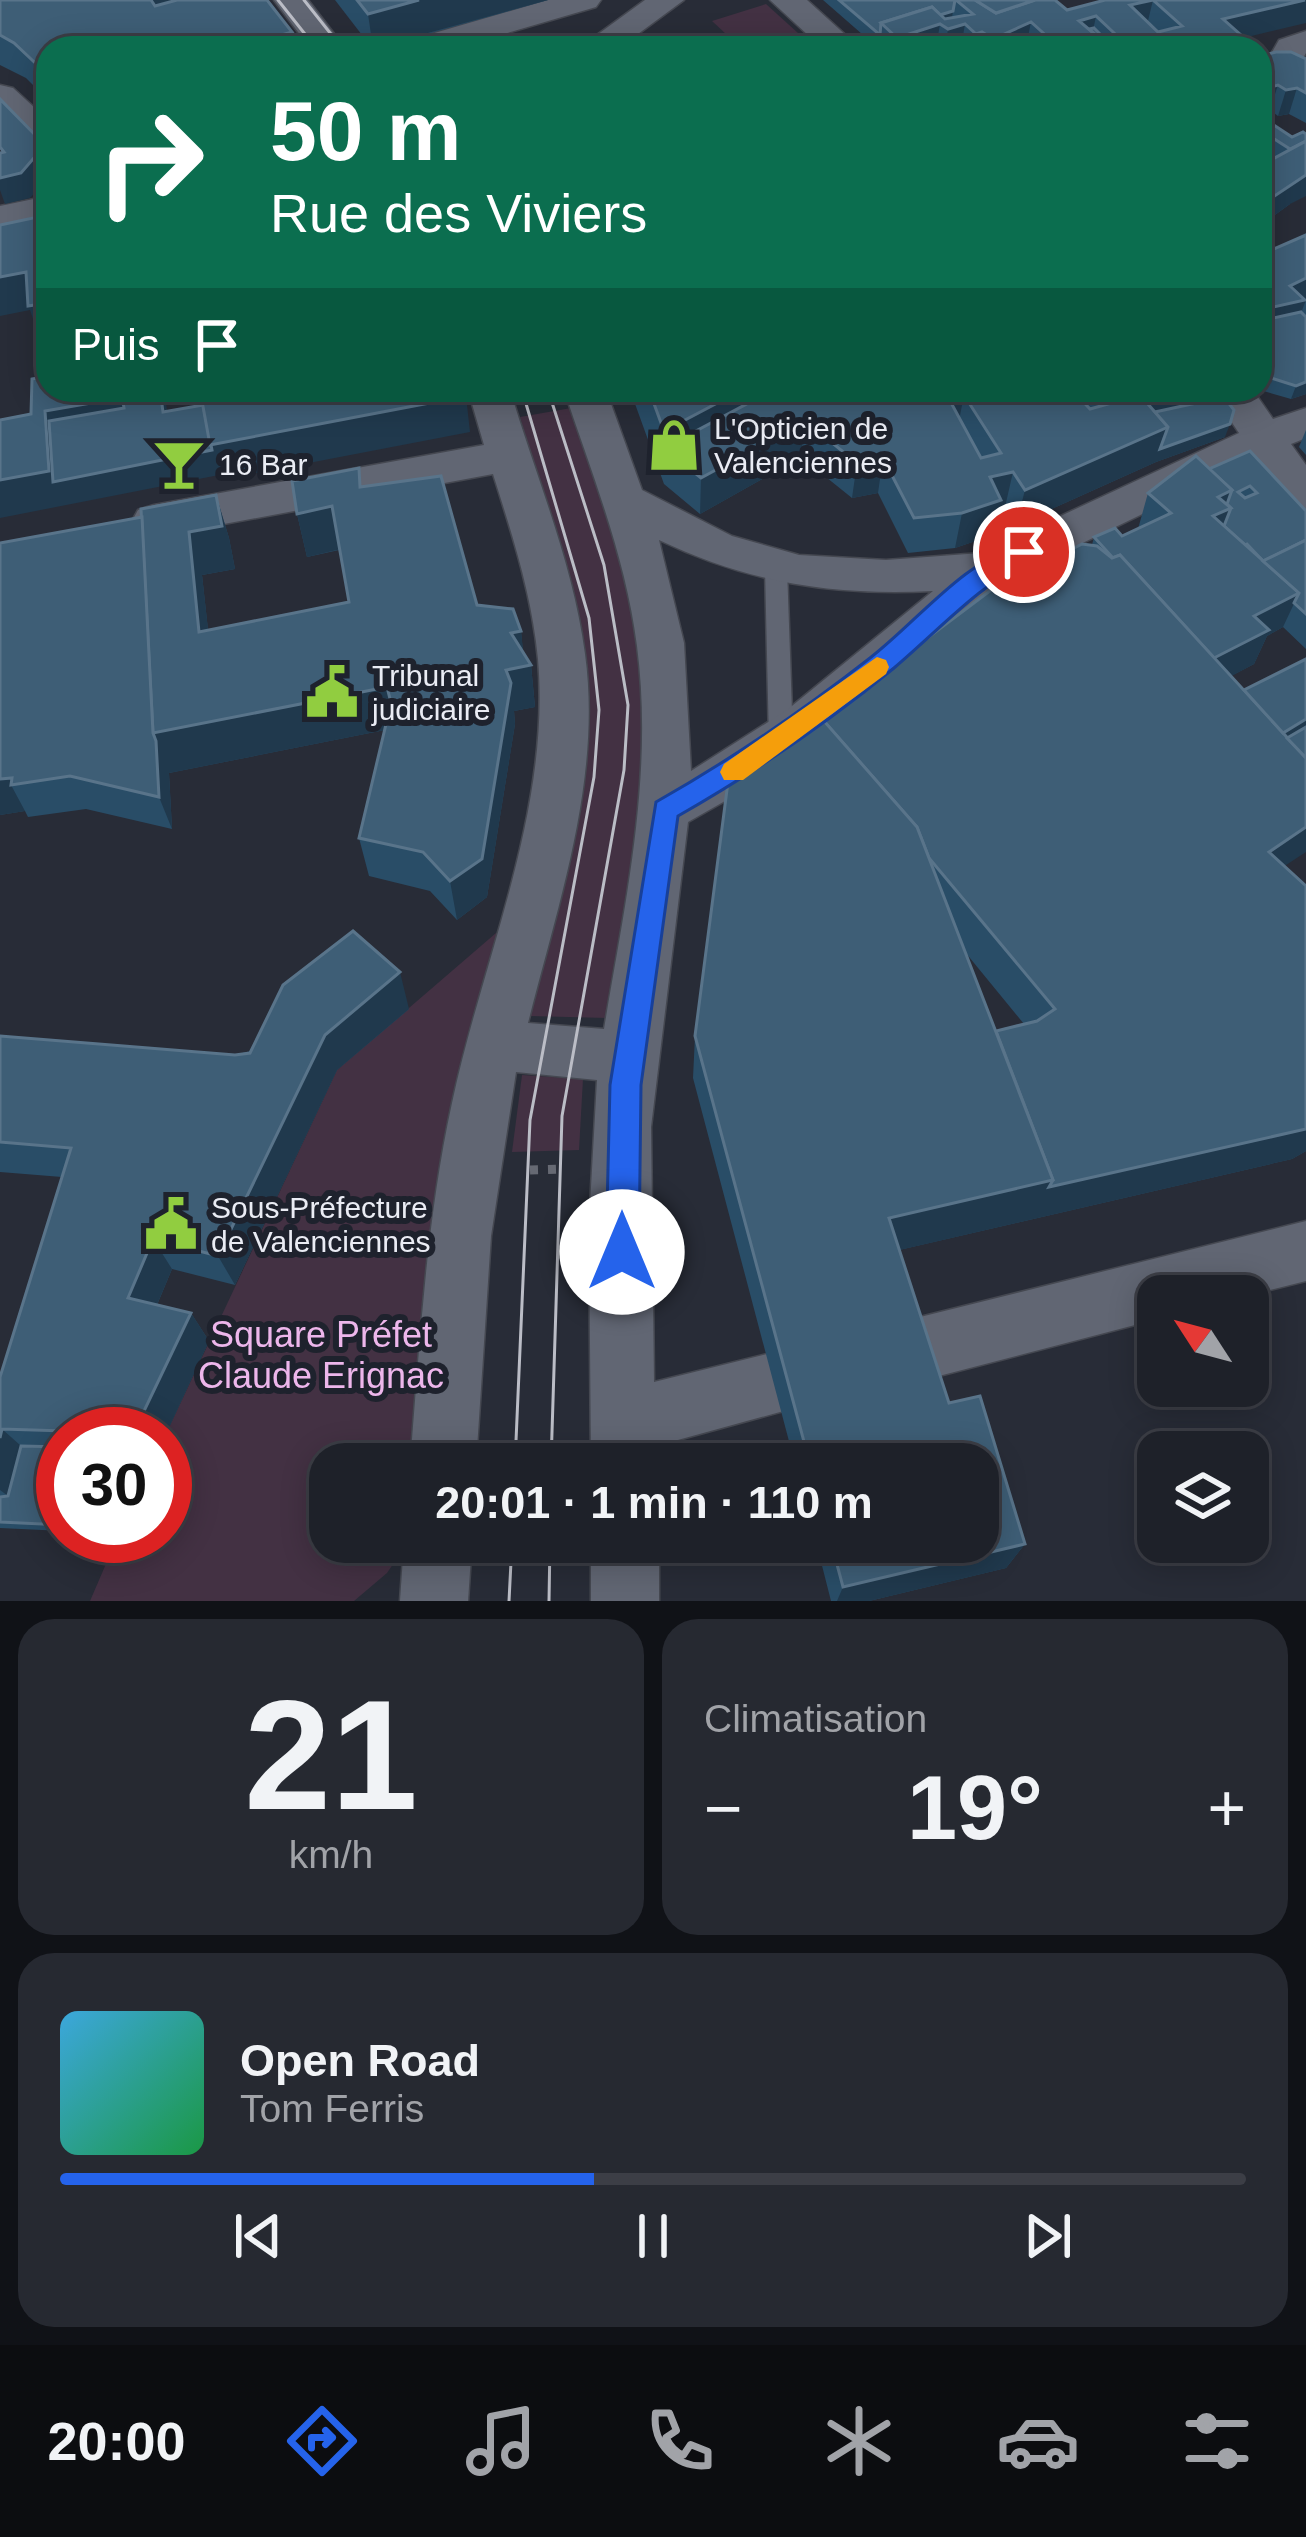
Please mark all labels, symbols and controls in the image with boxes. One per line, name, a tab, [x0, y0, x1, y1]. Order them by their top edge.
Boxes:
icon: right	[72, 84, 228, 240]
text: 50 m	[270, 84, 461, 178]
text: Rue des Viviers	[270, 183, 647, 243]
icon: arrive	[184, 312, 250, 378]
text: Puis	[72, 319, 160, 370]
place label: L'Opticien de Valenciennes	[714, 412, 892, 479]
shop icon: L'Opticien de Valenciennes	[645, 416, 703, 474]
bar icon: 16 Bar	[150, 435, 208, 493]
place label: 16 Bar	[219, 448, 307, 481]
pin	[973, 501, 1075, 603]
icon: arrive	[991, 519, 1057, 585]
place label: Tribunal judiciaire	[371, 659, 490, 726]
public building icon: Tribunal judiciaire	[303, 663, 361, 721]
position arrow	[559, 1189, 685, 1315]
place label: Sous-Préfecture de Valenciennes	[211, 1191, 431, 1258]
public building icon: Sous-Préfecture de Valenciennes	[142, 1195, 200, 1253]
north arrow	[1137, 1275, 1269, 1407]
map controls	[1137, 1275, 1269, 1563]
park label: Square Préfet Claude Erignac	[198, 1314, 444, 1396]
speed limit sign: 30	[36, 1407, 192, 1563]
button: layers	[1137, 1431, 1269, 1563]
text: 20:01 · 1 min · 110 m	[435, 1477, 873, 1528]
text: 21	[244, 1668, 418, 1842]
text: Climatisation	[704, 1697, 927, 1740]
text: 19°	[907, 1758, 1043, 1858]
text: −	[704, 1771, 743, 1845]
text: +	[1207, 1771, 1246, 1845]
text: km/h	[289, 1833, 373, 1876]
text: Open Road	[240, 2035, 480, 2086]
text: Tom Ferris	[240, 2087, 424, 2130]
icon: previous	[225, 2203, 291, 2269]
icon: pause	[620, 2203, 686, 2269]
icon: next	[1015, 2203, 1081, 2269]
icon: directions	[280, 2399, 364, 2483]
icon: music	[459, 2399, 543, 2483]
icon: phone	[638, 2399, 722, 2483]
icon: climate	[817, 2399, 901, 2483]
icon: car	[996, 2399, 1080, 2483]
icon: filters	[1175, 2399, 1259, 2483]
text: 20:00	[47, 2411, 186, 2471]

